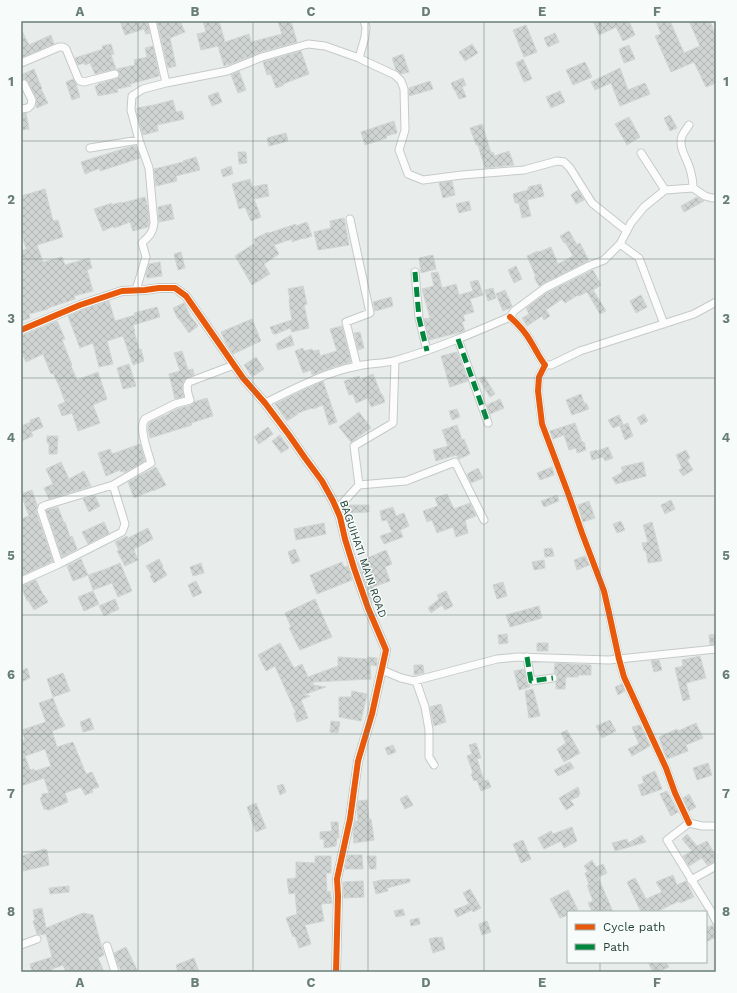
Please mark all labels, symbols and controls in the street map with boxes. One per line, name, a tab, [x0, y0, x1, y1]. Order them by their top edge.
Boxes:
text: A	[76, 4, 85, 19]
text: B	[191, 4, 200, 19]
text: C	[307, 4, 316, 19]
text: D	[421, 4, 431, 19]
text: E	[538, 4, 546, 19]
text: F	[653, 4, 661, 19]
text: 1	[8, 74, 14, 89]
text: 1	[723, 74, 729, 89]
text: 2	[7, 192, 15, 207]
text: 2	[722, 192, 730, 207]
text: 3	[7, 311, 15, 326]
text: 3	[722, 311, 730, 326]
text: 4	[7, 430, 16, 445]
text: 4	[722, 430, 731, 445]
street label: BAGUIHATI MAIN ROAD	[337, 499, 389, 619]
text: 5	[7, 548, 15, 563]
text: 5	[722, 548, 730, 563]
text: 6	[7, 667, 15, 682]
text: 6	[722, 667, 730, 682]
text: 7	[7, 786, 15, 801]
text: 7	[722, 786, 730, 801]
text: 8	[7, 904, 15, 919]
text: 8	[722, 904, 730, 919]
legend	[567, 911, 707, 963]
text: Cycle path	[603, 920, 665, 934]
text: Path	[603, 940, 629, 954]
text: A	[76, 975, 85, 990]
text: B	[191, 975, 200, 990]
text: C	[307, 975, 316, 990]
text: D	[421, 975, 431, 990]
text: E	[538, 975, 546, 990]
text: F	[653, 975, 661, 990]

